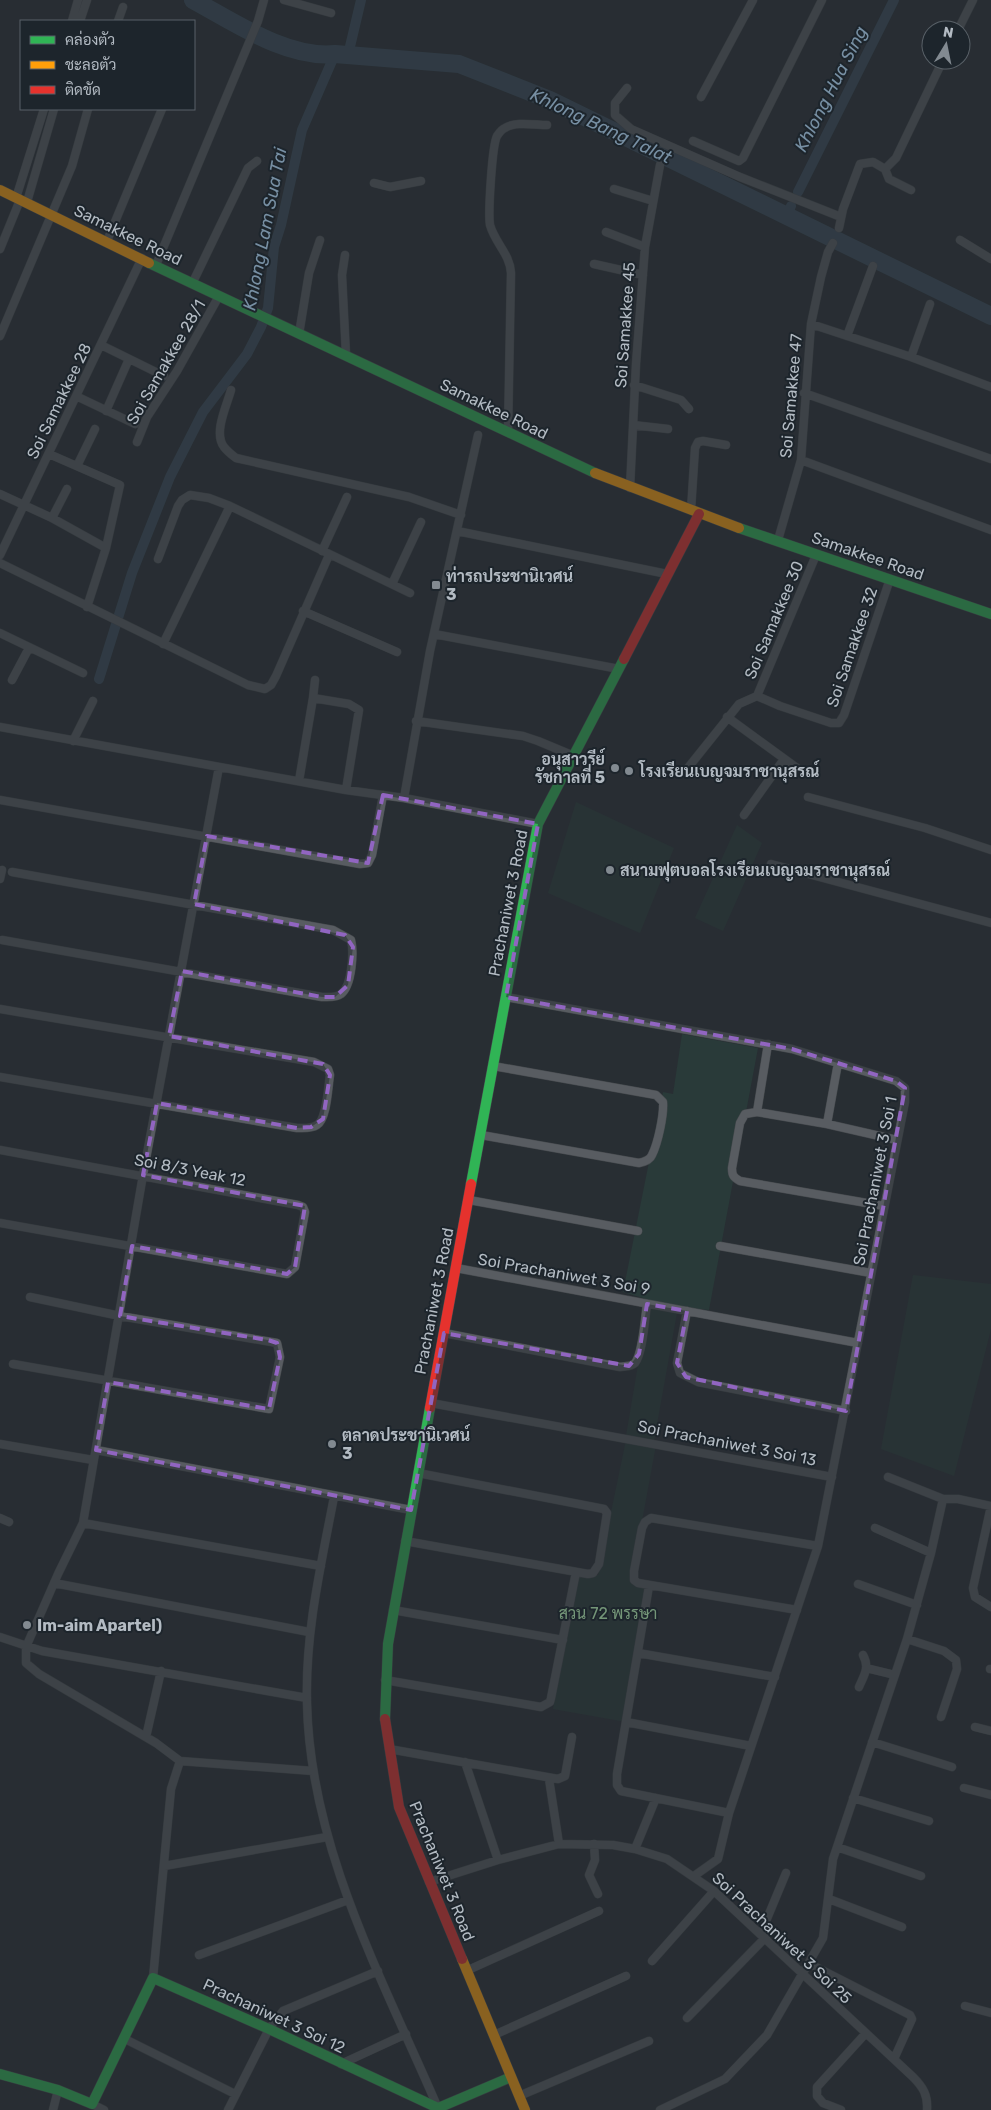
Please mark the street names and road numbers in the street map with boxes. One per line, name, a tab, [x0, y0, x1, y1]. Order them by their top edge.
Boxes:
street label: Samakkee Road	[71, 201, 185, 269]
street label: Soi Samakkee 45	[611, 261, 639, 389]
street label: Soi Samakkee 28/1	[123, 296, 209, 428]
street label: Soi Samakkee 47	[776, 333, 806, 459]
street label: Soi Samakkee 28	[23, 340, 95, 462]
street label: Samakkee Road	[437, 375, 551, 443]
street label: Samakkee Road	[809, 528, 927, 584]
street label: Soi Samakkee 30	[741, 558, 807, 682]
street label: Soi Samakkee 32	[823, 584, 881, 710]
street label: Prachaniwet 3 Road	[484, 828, 532, 978]
street label: Soi Prachaniwet 3 Soi 1	[849, 1095, 901, 1267]
street label: Soi 8/3 Yeak 12	[133, 1150, 247, 1190]
street label: Prachaniwet 3 Road	[410, 1226, 458, 1376]
street label: Soi Prachaniwet 3 Soi 9	[476, 1249, 652, 1299]
street label: Soi Prachaniwet 3 Soi 13	[636, 1416, 818, 1470]
street label: Prachaniwet 3 Road	[405, 1798, 479, 1944]
street label: Soi Prachaniwet 3 Soi 25	[708, 1868, 856, 2008]
street label: Prachaniwet 3 Soi 12	[200, 1975, 348, 2057]

